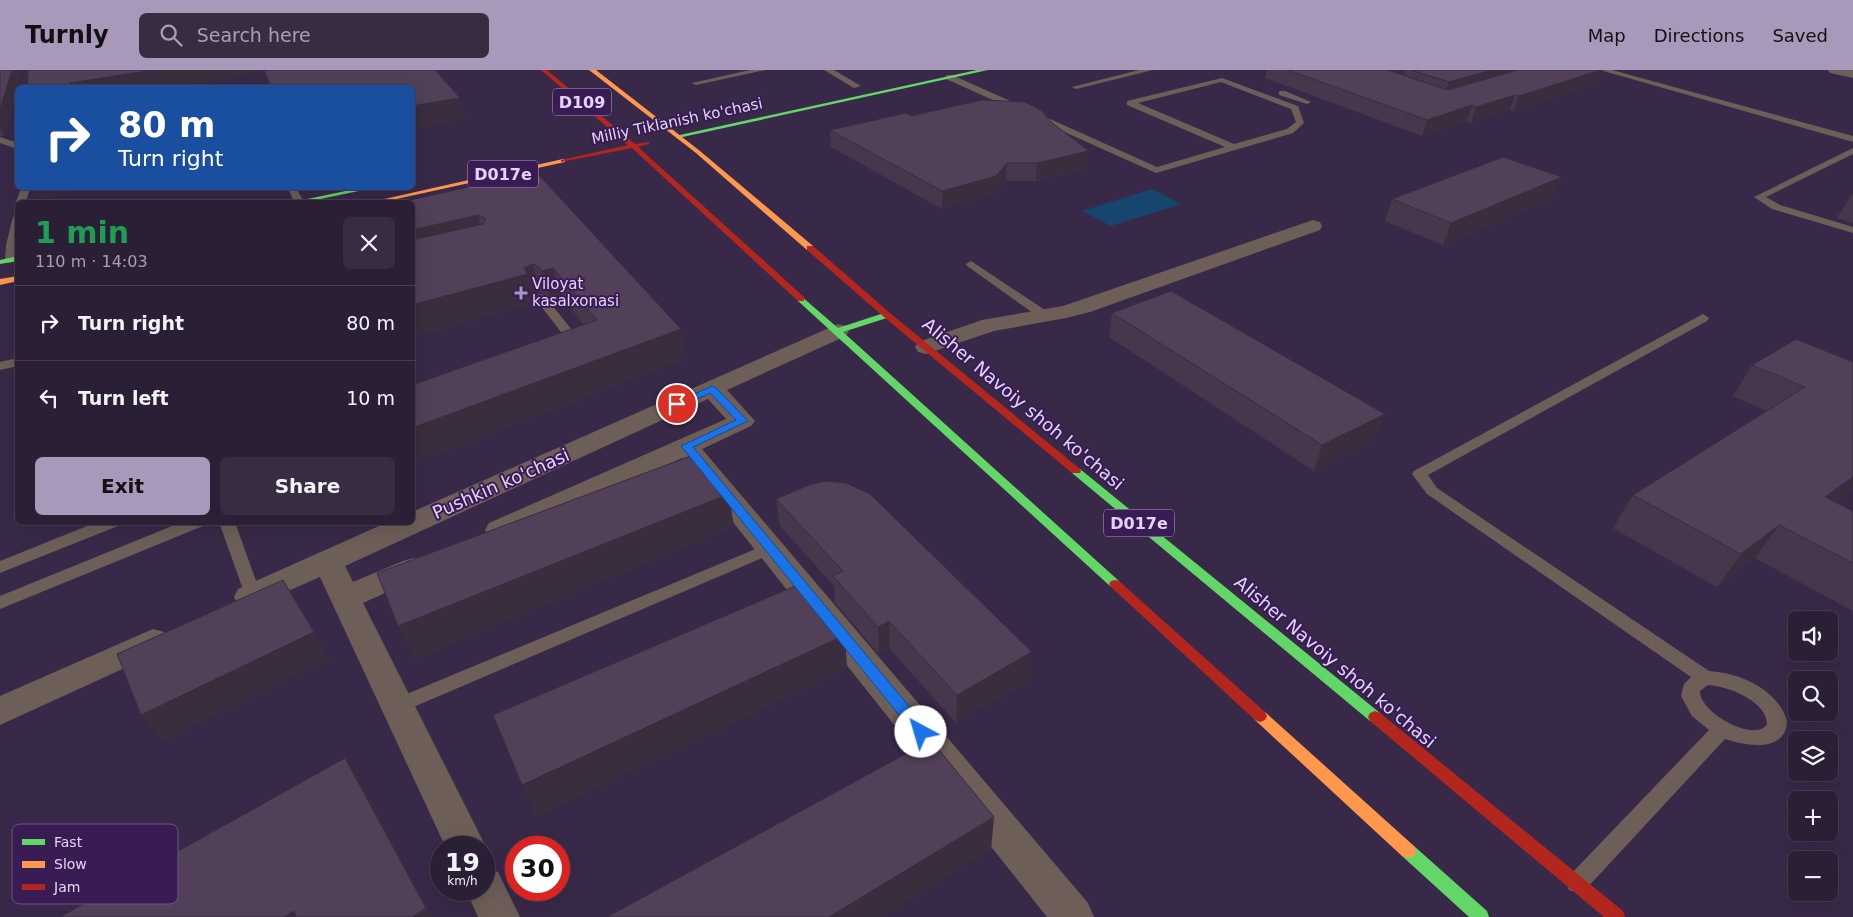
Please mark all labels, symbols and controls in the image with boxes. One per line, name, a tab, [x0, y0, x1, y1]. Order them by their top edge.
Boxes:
search box	[139, 13, 489, 58]
text: Turnly	[25, 21, 109, 49]
icon: search	[157, 21, 185, 49]
text: Search here	[197, 24, 311, 46]
text: Map	[1588, 25, 1626, 46]
text: Directions	[1654, 25, 1744, 46]
text: Saved	[1772, 25, 1828, 46]
road number: D109	[553, 88, 611, 116]
street label: Milliy Tiklanish ko'chasi	[590, 94, 764, 148]
icon: right	[35, 105, 100, 170]
text: 80 m	[118, 105, 215, 145]
text: Turn right	[118, 146, 223, 171]
road number: D017e	[468, 160, 538, 188]
text: 1 min	[35, 215, 129, 250]
button: close	[343, 217, 395, 269]
text: 110 m · 14:03	[35, 252, 148, 271]
place label: Viloyat kasalxonasi	[532, 275, 619, 310]
marker: Viloyat kasalxonasi	[514, 286, 528, 300]
icon: right	[35, 309, 63, 337]
text: Turn right	[78, 312, 184, 334]
text: 80 m	[346, 312, 395, 334]
street label: Alisher Navoiy shoh ko'chasi	[918, 313, 1128, 494]
pin	[656, 383, 698, 425]
icon: left	[35, 384, 63, 412]
text: Turn left	[78, 387, 169, 409]
text: 10 m	[346, 387, 395, 409]
icon: arrive	[663, 390, 691, 418]
street label: Pushkin ko'chasi	[429, 444, 573, 523]
button: Exit	[35, 457, 210, 515]
button: Share	[220, 457, 395, 515]
road number: D017e	[1104, 509, 1174, 536]
street label: Alisher Navoiy shoh ko'chasi	[1230, 571, 1440, 752]
map controls	[1788, 611, 1838, 901]
button: sound	[1788, 611, 1838, 661]
button: search	[1788, 671, 1838, 721]
position arrow	[894, 705, 946, 757]
button: layers	[1788, 731, 1838, 781]
button: +	[1788, 791, 1838, 841]
legend	[12, 824, 178, 904]
text: Fast	[54, 834, 83, 850]
speed limit sign: 30	[505, 836, 570, 901]
text: 19	[445, 848, 480, 877]
button: −	[1788, 851, 1838, 901]
text: Slow	[54, 856, 87, 872]
text: km/h	[447, 874, 478, 888]
text: Jam	[53, 879, 80, 895]

